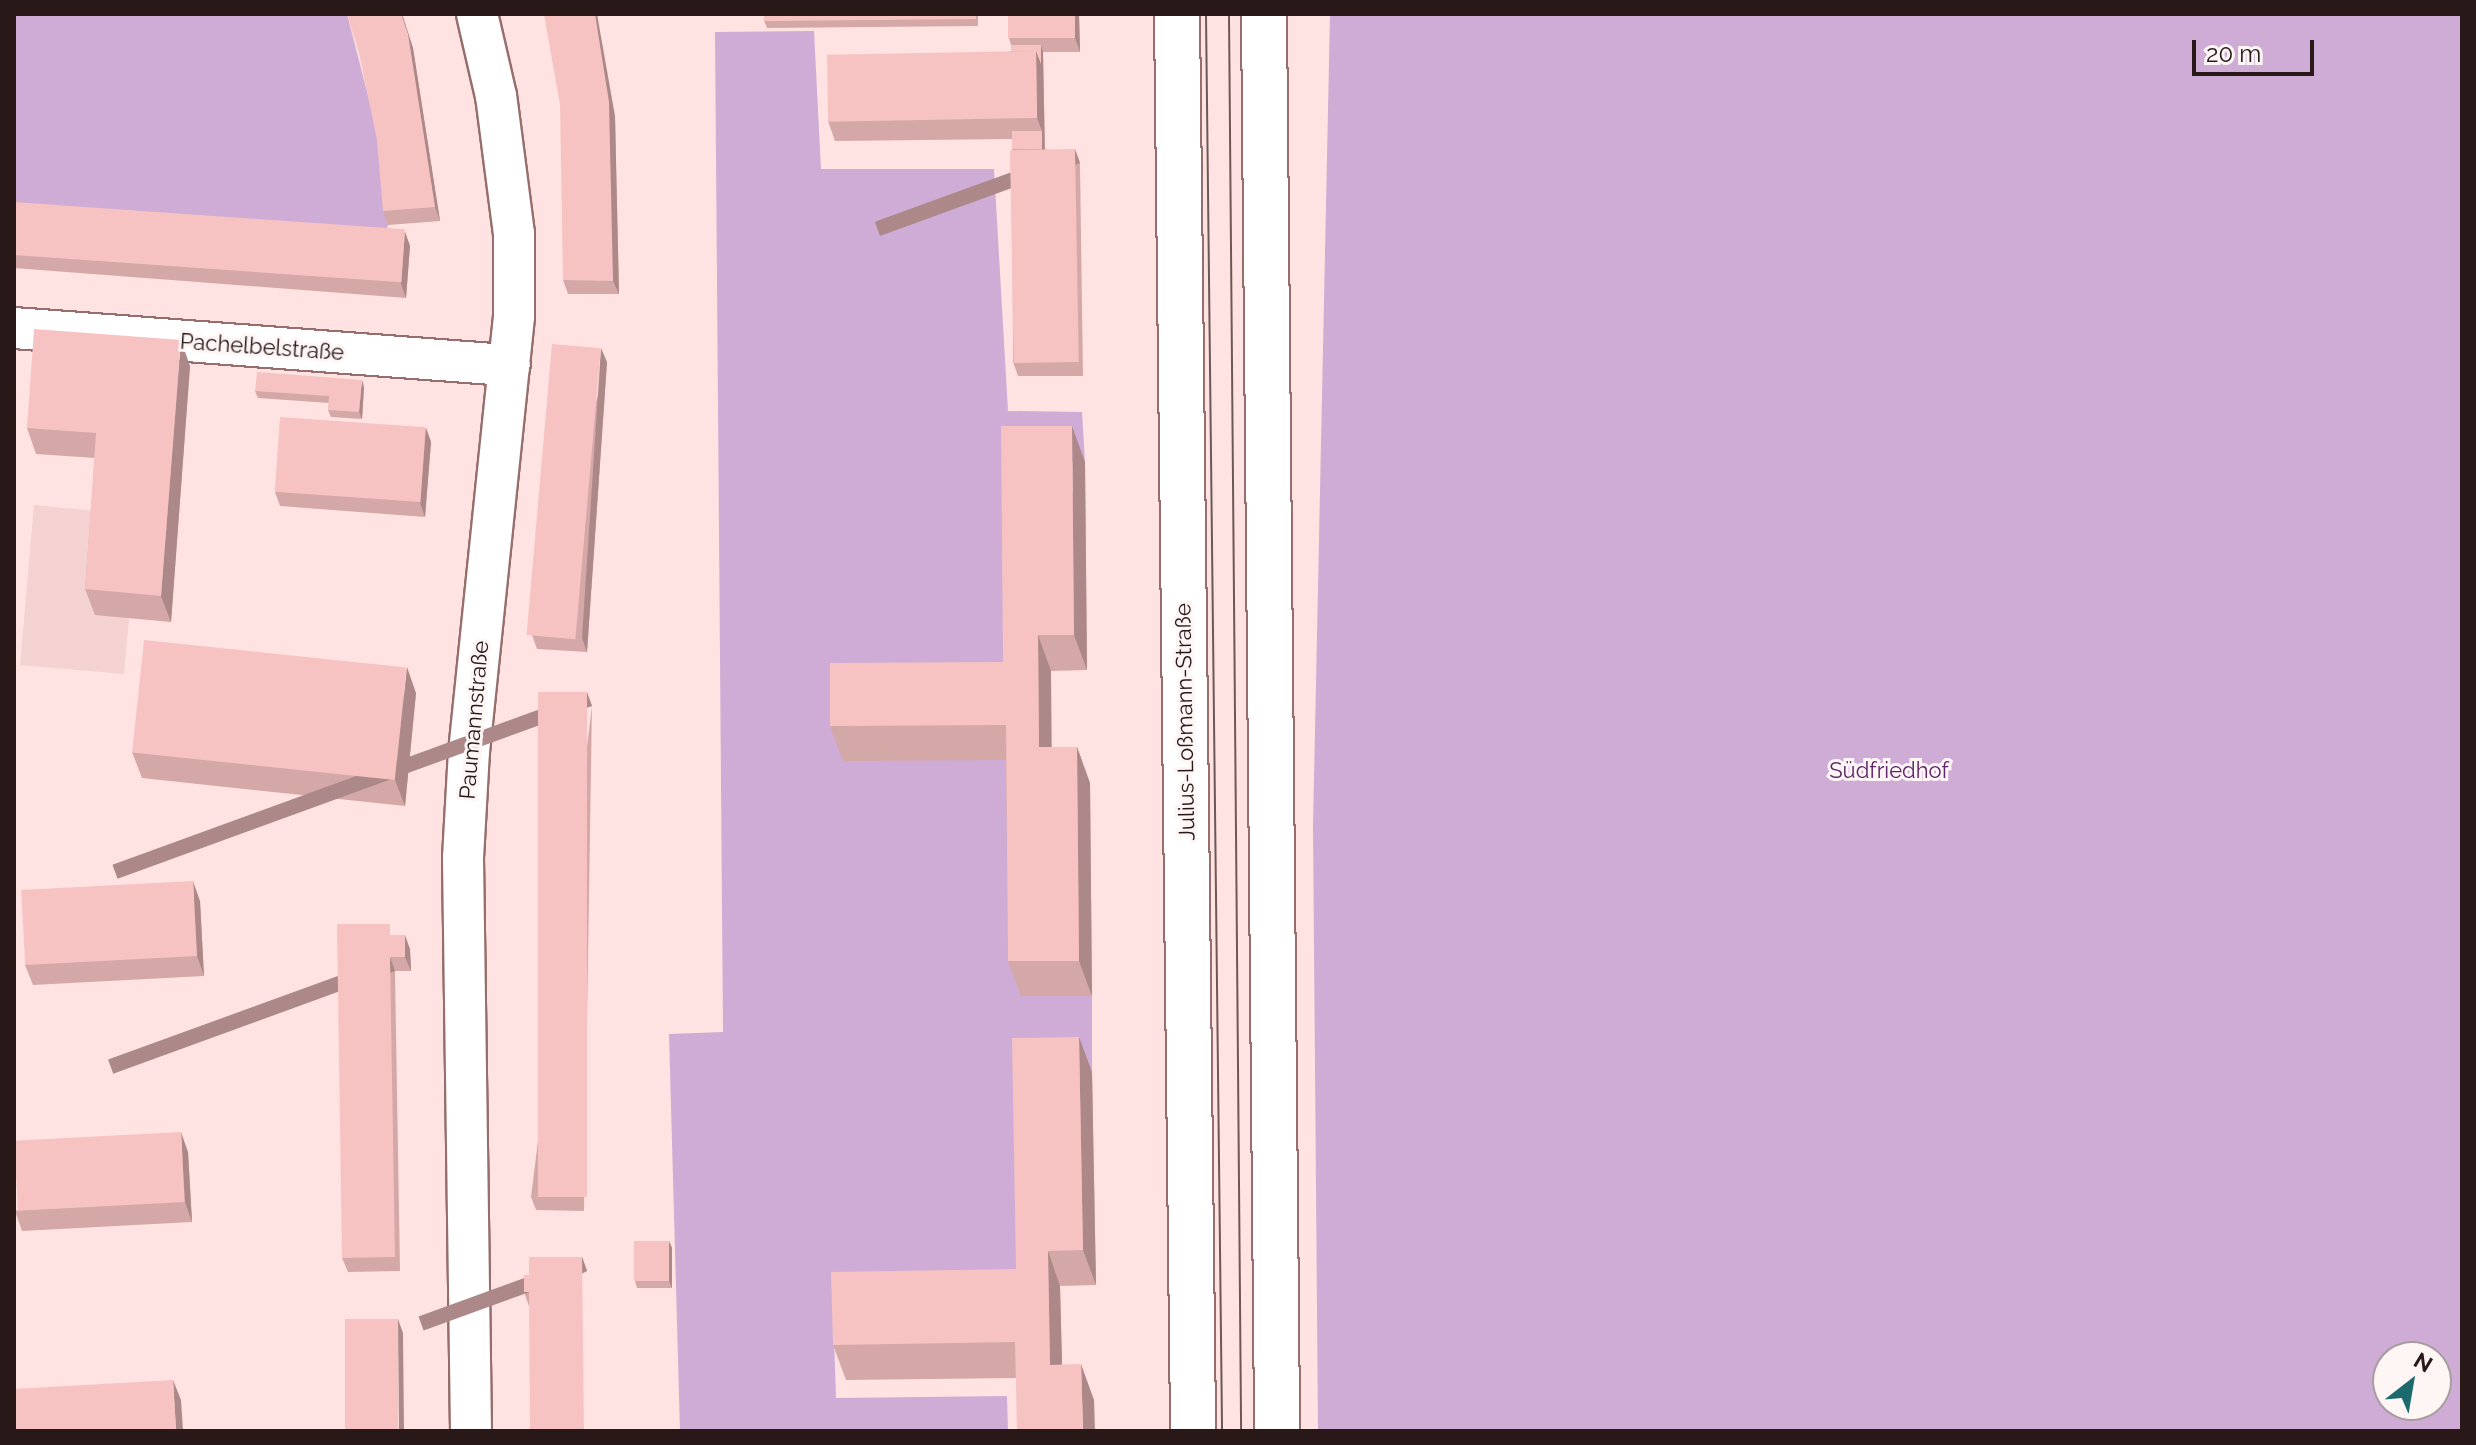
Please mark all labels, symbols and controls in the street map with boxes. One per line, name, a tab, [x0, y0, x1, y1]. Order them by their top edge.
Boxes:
scale bar	[2196, 24, 2318, 74]
text: 20 m	[2206, 39, 2261, 68]
street label: Pachelbelstraße	[179, 328, 345, 366]
street label: Julius-Loßmann-Straße	[1170, 603, 1200, 841]
street label: Paumannstraße	[454, 640, 494, 800]
park label: Südfriedhof	[1829, 758, 1949, 784]
north arrow	[2372, 1341, 2452, 1421]
text: N	[2409, 1347, 2437, 1378]

